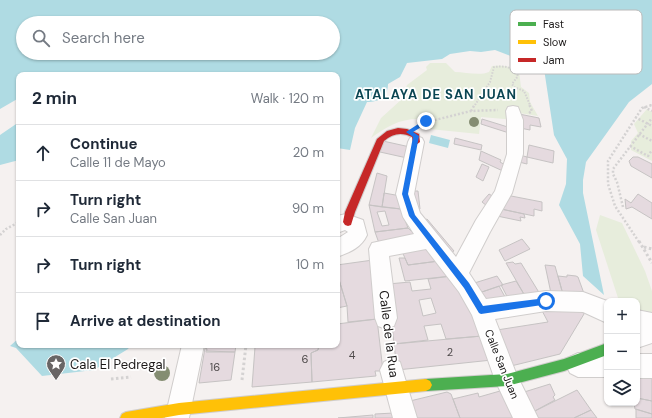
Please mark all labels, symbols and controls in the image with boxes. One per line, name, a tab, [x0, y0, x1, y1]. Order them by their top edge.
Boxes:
legend	[510, 10, 642, 74]
search box	[16, 16, 340, 60]
text: Fast	[543, 17, 564, 31]
icon: search	[30, 27, 52, 49]
text: Search here	[62, 28, 145, 48]
text: Slow	[543, 35, 567, 49]
text: Jam	[543, 53, 564, 67]
district label: ATALAYA DE SAN JUAN	[355, 86, 517, 103]
text: 2 min	[32, 87, 77, 109]
text: Walk · 120 m	[251, 90, 324, 107]
route end	[417, 112, 435, 130]
text: Continue	[70, 134, 138, 154]
icon: ahead	[32, 142, 54, 164]
text: 20 m	[293, 144, 324, 161]
text: Calle 11 de Mayo	[70, 154, 166, 171]
text: Turn right	[70, 190, 141, 210]
icon: right	[32, 198, 54, 220]
text: 90 m	[292, 200, 324, 217]
text: Calle San Juan	[70, 210, 157, 227]
icon: right	[32, 254, 54, 276]
text: Turn right	[70, 255, 141, 275]
text: 10 m	[296, 256, 324, 273]
street label: Calle de la Rua	[375, 289, 403, 379]
route start	[537, 292, 555, 310]
map controls	[604, 298, 640, 406]
button: +	[604, 298, 640, 334]
icon: arrive	[32, 310, 54, 332]
text: Arrive at destination	[70, 311, 221, 331]
street label: Calle San Juan	[482, 327, 522, 401]
button: −	[604, 334, 640, 370]
house number: 2	[447, 345, 453, 359]
house number: 4	[349, 348, 356, 362]
house number: 6	[302, 352, 309, 366]
place icon: Cala El Pedregal	[45, 353, 67, 381]
place label: Cala El Pedregal	[70, 356, 165, 373]
house number: 16	[210, 360, 220, 374]
button: layers	[604, 370, 640, 406]

